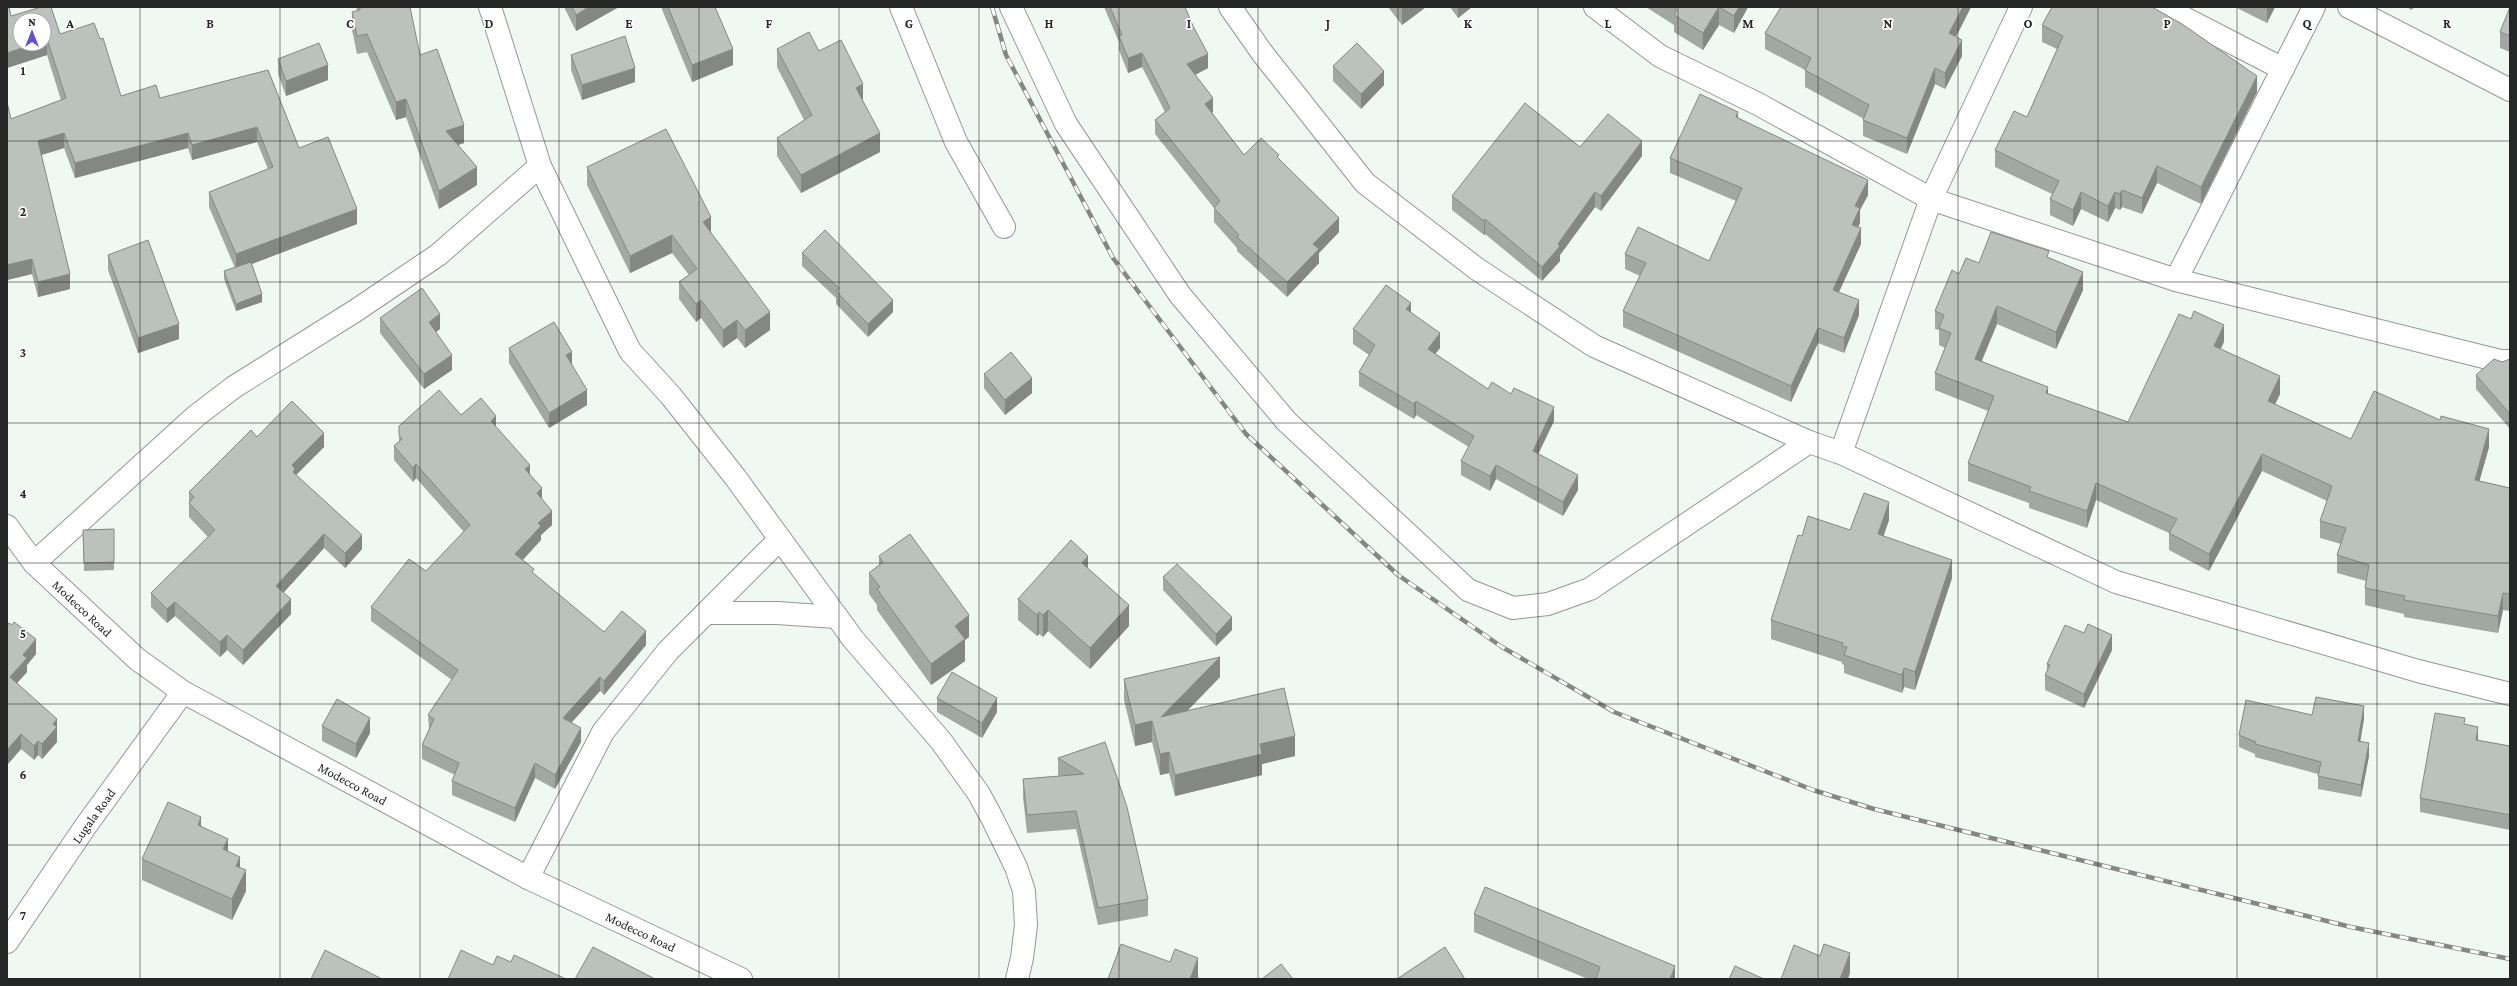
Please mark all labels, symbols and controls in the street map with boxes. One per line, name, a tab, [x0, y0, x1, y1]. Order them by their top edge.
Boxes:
north arrow	[12, 12, 52, 52]
text: N	[28, 16, 36, 28]
text: A	[65, 16, 74, 31]
text: B	[206, 16, 214, 31]
text: C	[346, 16, 354, 31]
text: D	[485, 16, 494, 31]
text: E	[625, 16, 633, 31]
text: F	[766, 16, 773, 31]
text: G	[905, 16, 913, 31]
text: H	[1045, 16, 1054, 31]
text: I	[1187, 16, 1191, 31]
text: J	[1324, 16, 1330, 31]
text: K	[1464, 16, 1473, 31]
text: L	[1605, 16, 1612, 31]
text: M	[1742, 16, 1754, 31]
text: N	[1884, 16, 1893, 31]
text: O	[2024, 16, 2033, 31]
text: P	[2163, 16, 2171, 31]
text: Q	[2303, 16, 2313, 31]
text: R	[2443, 16, 2451, 31]
text: 1	[21, 63, 26, 78]
text: 2	[20, 204, 27, 219]
text: 3	[20, 345, 26, 360]
text: 4	[19, 486, 27, 501]
street label: Modecco Road	[49, 577, 115, 640]
text: 5	[20, 626, 26, 641]
street label: Modecco Road	[316, 759, 389, 809]
text: 6	[19, 767, 27, 782]
street label: Lugala Road	[69, 786, 119, 846]
text: 7	[20, 908, 26, 923]
street label: Modecco Road	[603, 909, 678, 955]

